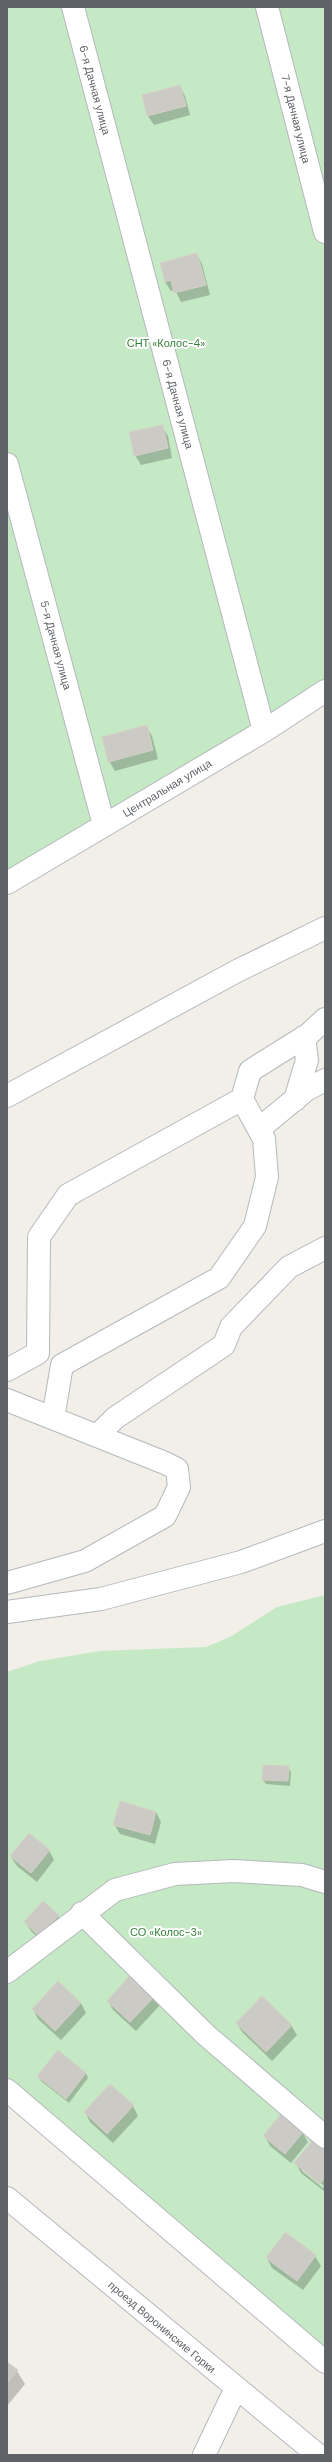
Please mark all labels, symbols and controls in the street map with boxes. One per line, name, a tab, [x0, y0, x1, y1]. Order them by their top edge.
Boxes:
street label: 6-я Дачная улица	[76, 44, 114, 137]
street label: 7-я Дачная улица	[278, 73, 314, 166]
park label: СНТ «Колос-4»	[127, 336, 205, 350]
street label: 6-я Дачная улица	[159, 358, 197, 451]
street label: 5-я Дачная улица	[37, 599, 75, 692]
street label: Центральная улица	[120, 756, 215, 820]
park label: СО «Колос-3»	[130, 1925, 202, 1939]
street label: проезд Воронинские Горки	[105, 2278, 219, 2376]

